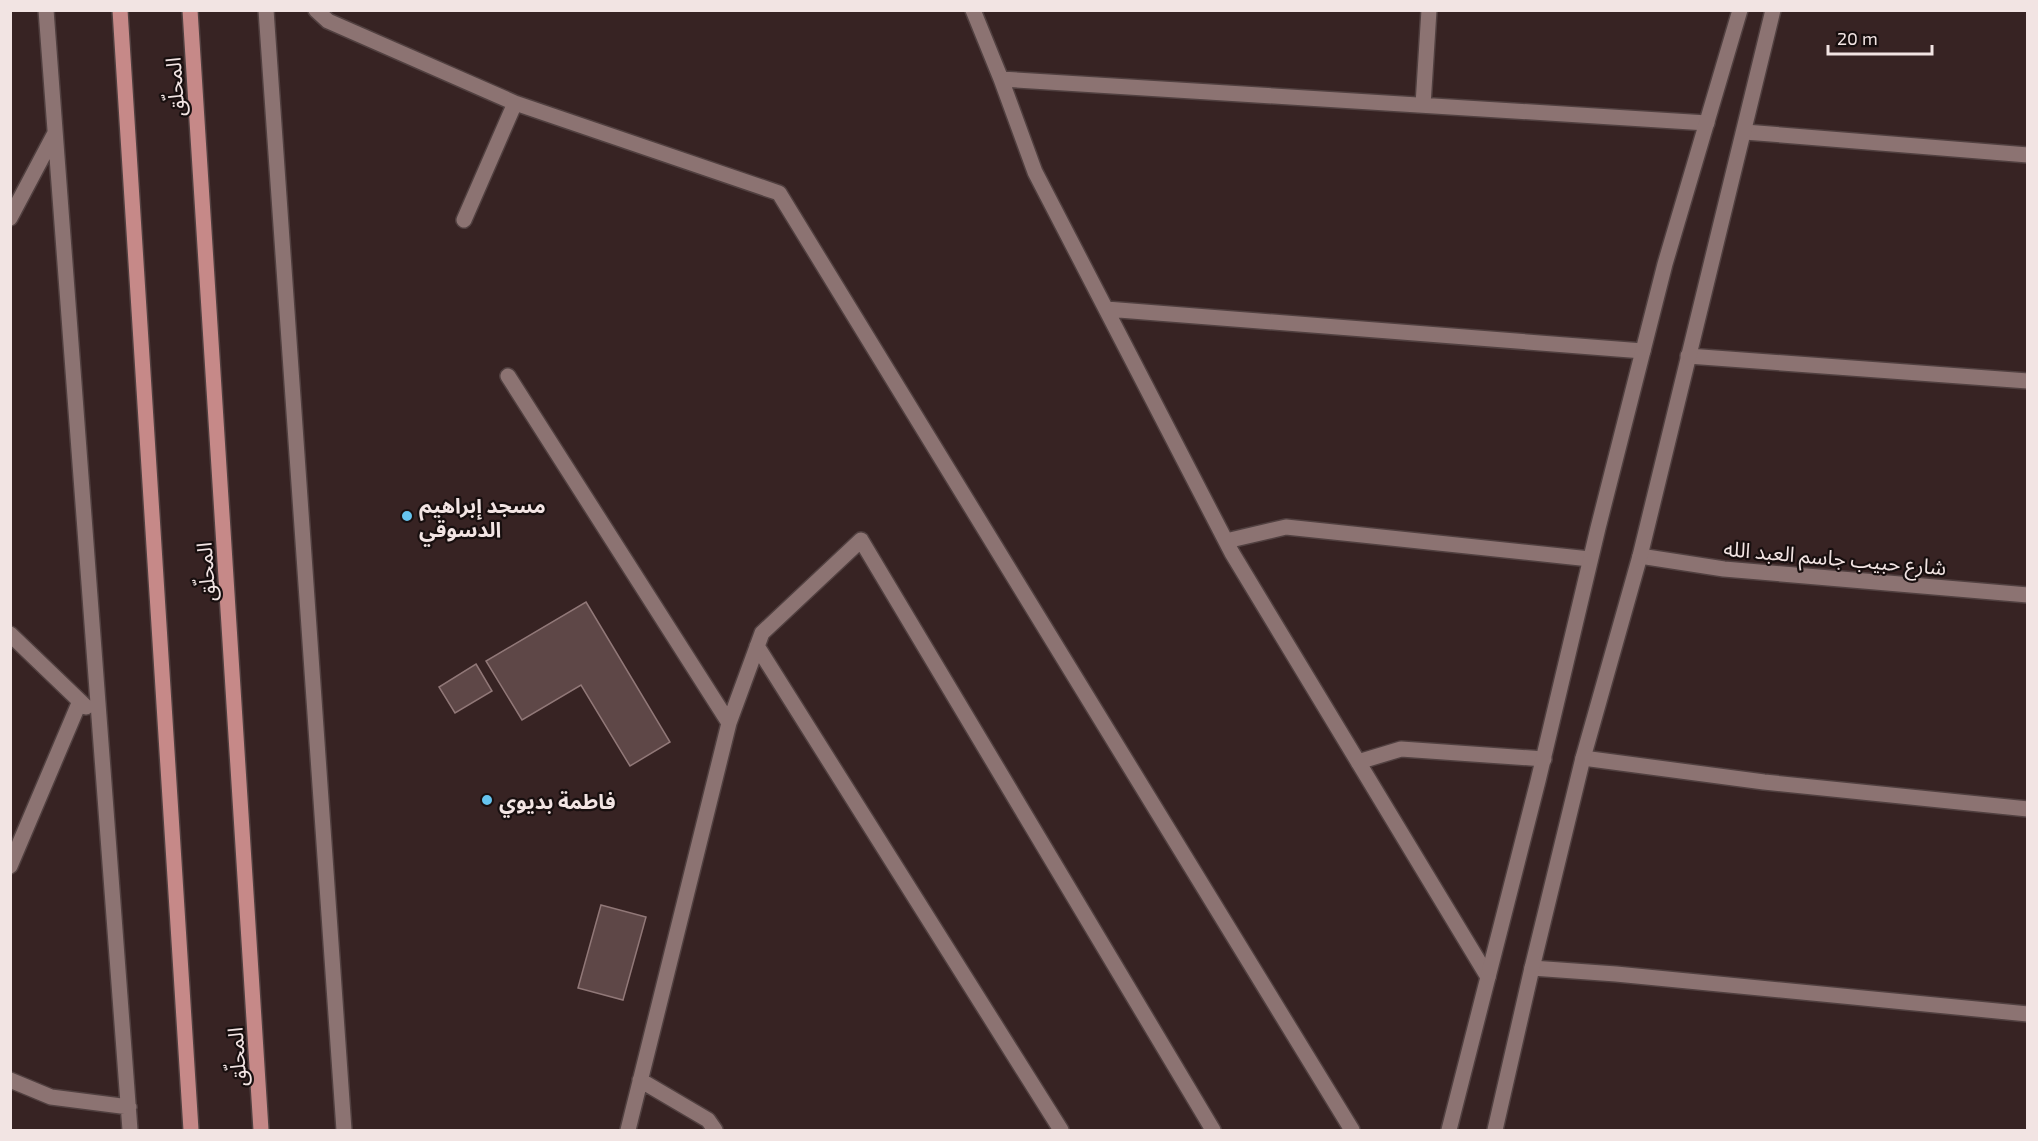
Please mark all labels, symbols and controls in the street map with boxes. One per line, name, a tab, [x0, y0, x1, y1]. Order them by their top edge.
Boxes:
scale bar	[1828, 18, 1932, 56]
text: 20 m	[1837, 27, 1878, 49]
street label: المحلّق	[157, 56, 191, 118]
place label: مسجد إبراهيم الدسوقي	[419, 492, 546, 546]
marker: مسجد إبراهيم الدسوقي	[400, 509, 414, 523]
street label: شارع حبيب جاسم العبد الله	[1722, 535, 1947, 583]
street label: المحلّق	[188, 541, 222, 603]
place label: فاطمة بديوي	[499, 788, 616, 818]
marker: فاطمة بديوي	[480, 793, 494, 807]
street label: المحلّق	[219, 1026, 253, 1088]

